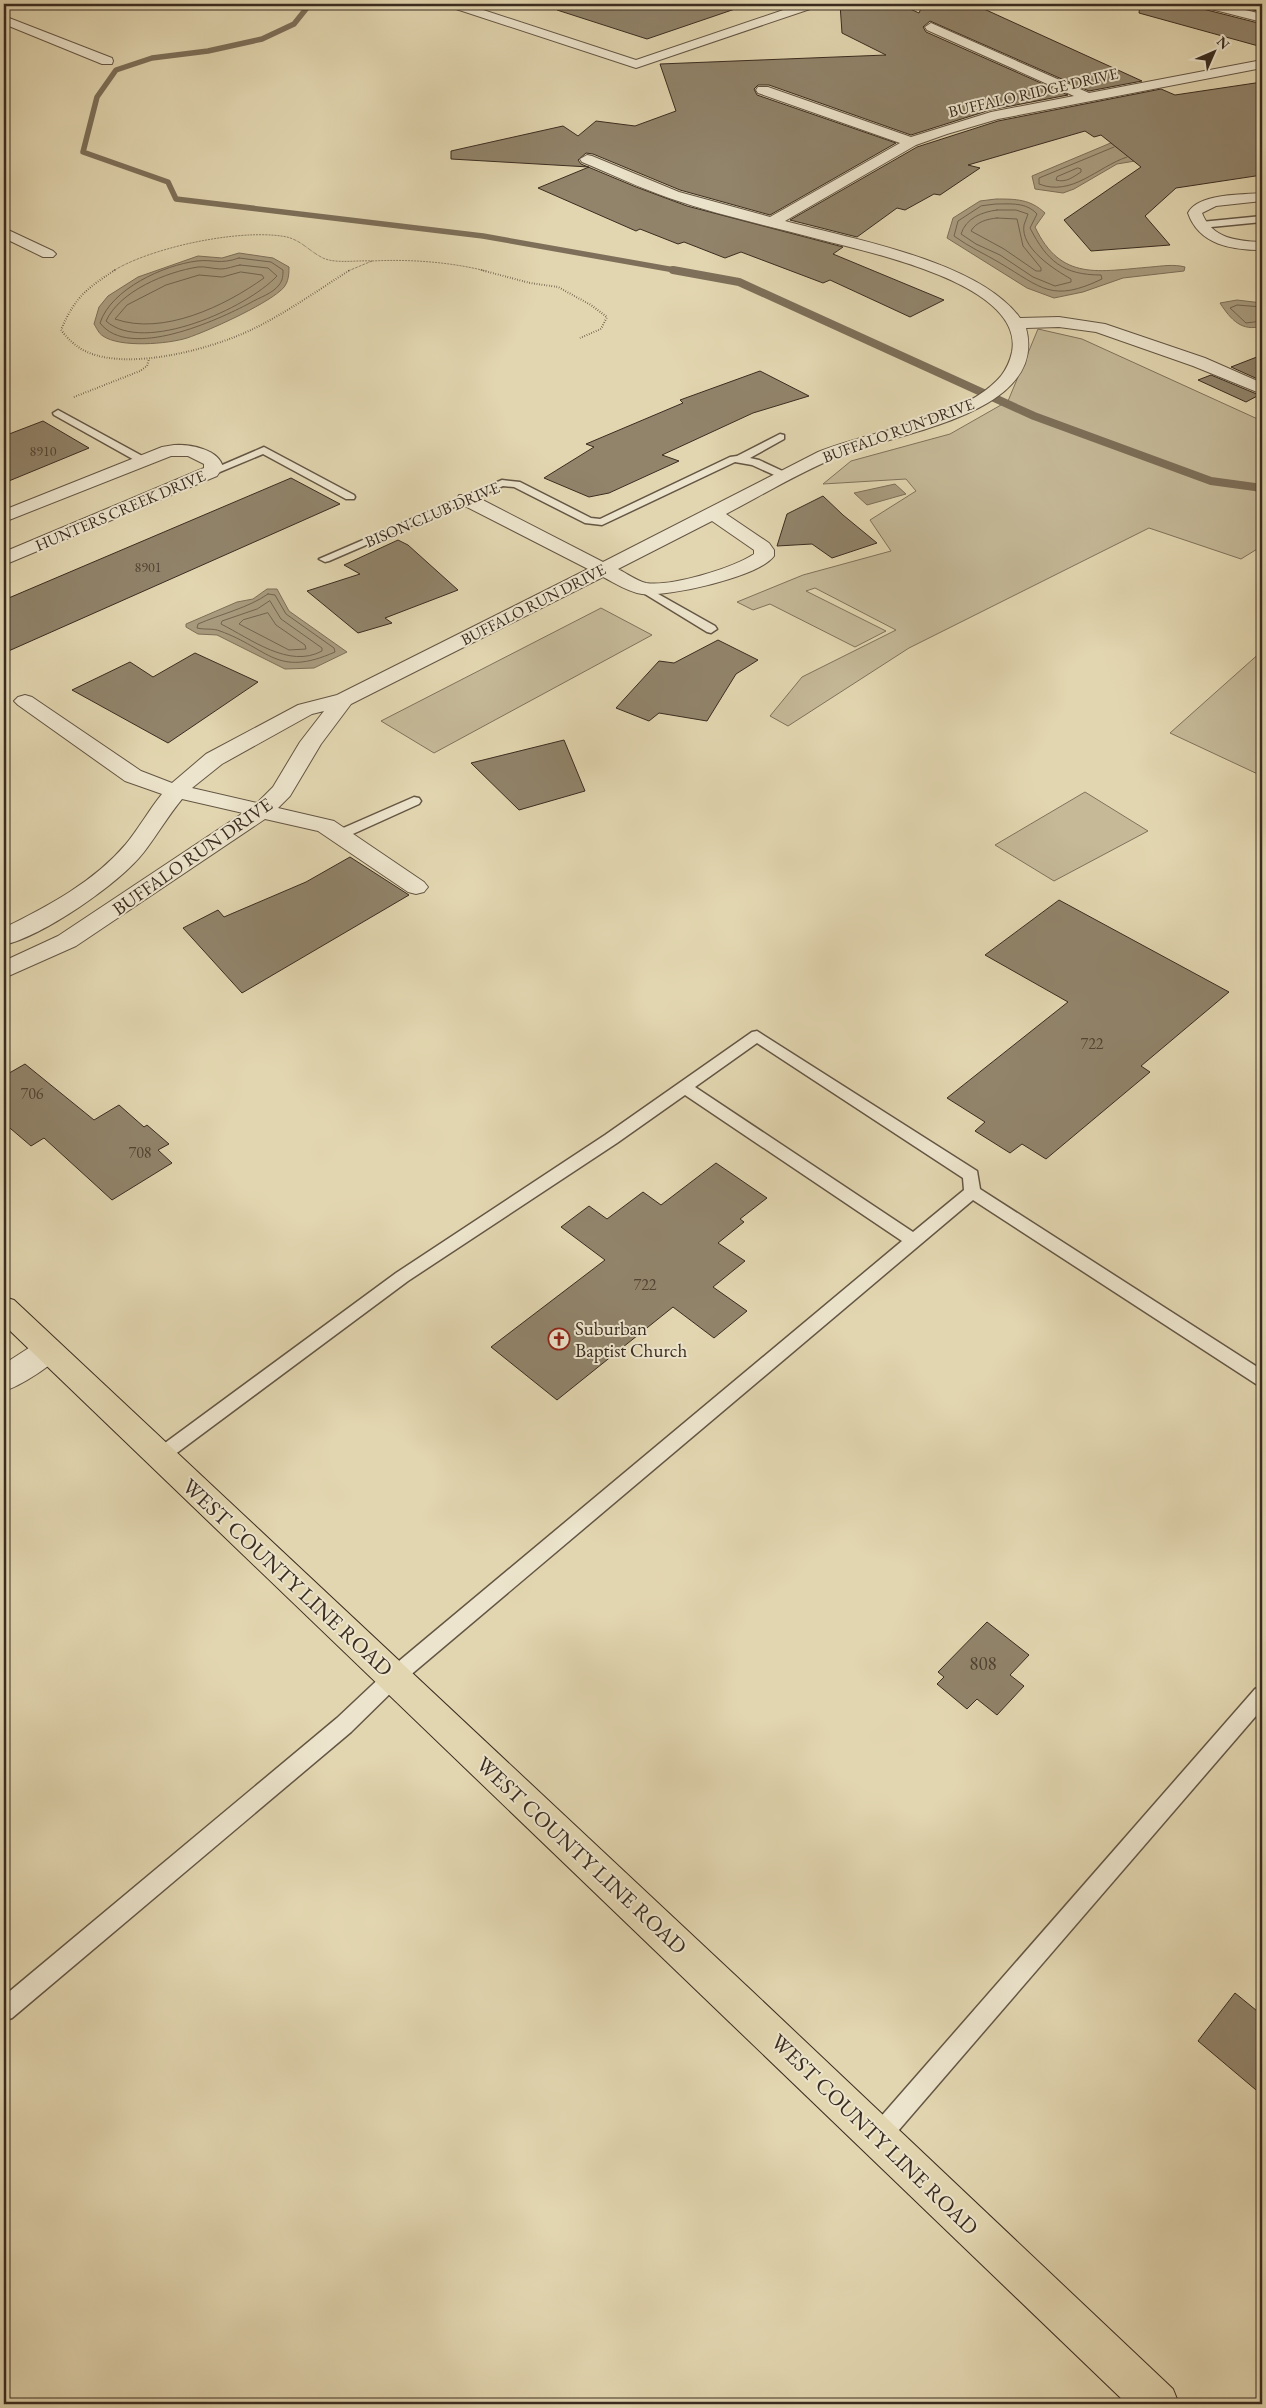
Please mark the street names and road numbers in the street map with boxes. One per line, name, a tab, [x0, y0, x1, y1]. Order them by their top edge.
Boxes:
street label: BUFFALO RIDGE DRIVE	[946, 63, 1120, 122]
street label: BUFFALO RUN DRIVE	[819, 393, 977, 468]
street label: HUNTERS CREEK DRIVE	[32, 465, 208, 556]
street label: BISON CLUB DRIVE	[362, 477, 503, 552]
street label: BUFFALO RUN DRIVE	[457, 559, 609, 650]
street label: BUFFALO RUN DRIVE	[107, 792, 277, 921]
street label: WEST COUNTY LINE ROAD	[176, 1472, 399, 1683]
street label: WEST COUNTY LINE ROAD	[470, 1750, 693, 1961]
street label: WEST COUNTY LINE ROAD	[765, 2027, 985, 2241]

